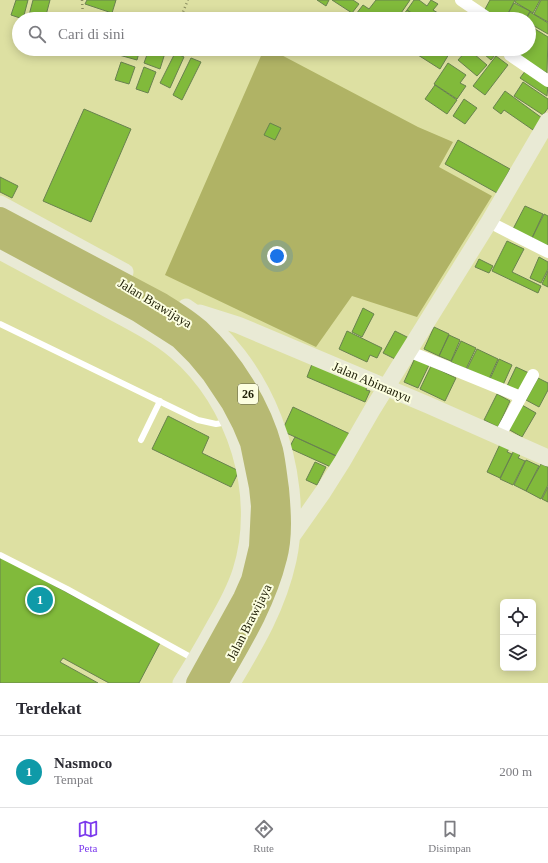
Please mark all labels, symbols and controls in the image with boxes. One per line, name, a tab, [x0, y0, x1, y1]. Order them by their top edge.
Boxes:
search box	[12, 12, 536, 56]
icon: search	[26, 23, 48, 45]
text: Cari di sini	[58, 26, 125, 42]
your location	[267, 246, 287, 266]
street label: Jalan Brawijaya	[115, 275, 195, 331]
street label: Jalan Abimanyu	[330, 359, 414, 406]
road number: 26	[238, 384, 258, 404]
street label: Jalan Brawijaya	[223, 581, 275, 663]
pin: 1	[27, 585, 53, 615]
map controls	[500, 599, 536, 671]
button: locate	[500, 599, 536, 635]
button: layers	[500, 635, 536, 671]
text: Terdekat	[16, 699, 82, 718]
text: Nasmoco	[54, 755, 112, 771]
text: 1	[26, 764, 32, 779]
text: 200 m	[499, 764, 532, 779]
text: Tempat	[54, 772, 93, 787]
tab: Peta	[77, 818, 99, 854]
tab: Rute	[253, 818, 275, 854]
tab: Disimpan	[428, 818, 471, 854]

